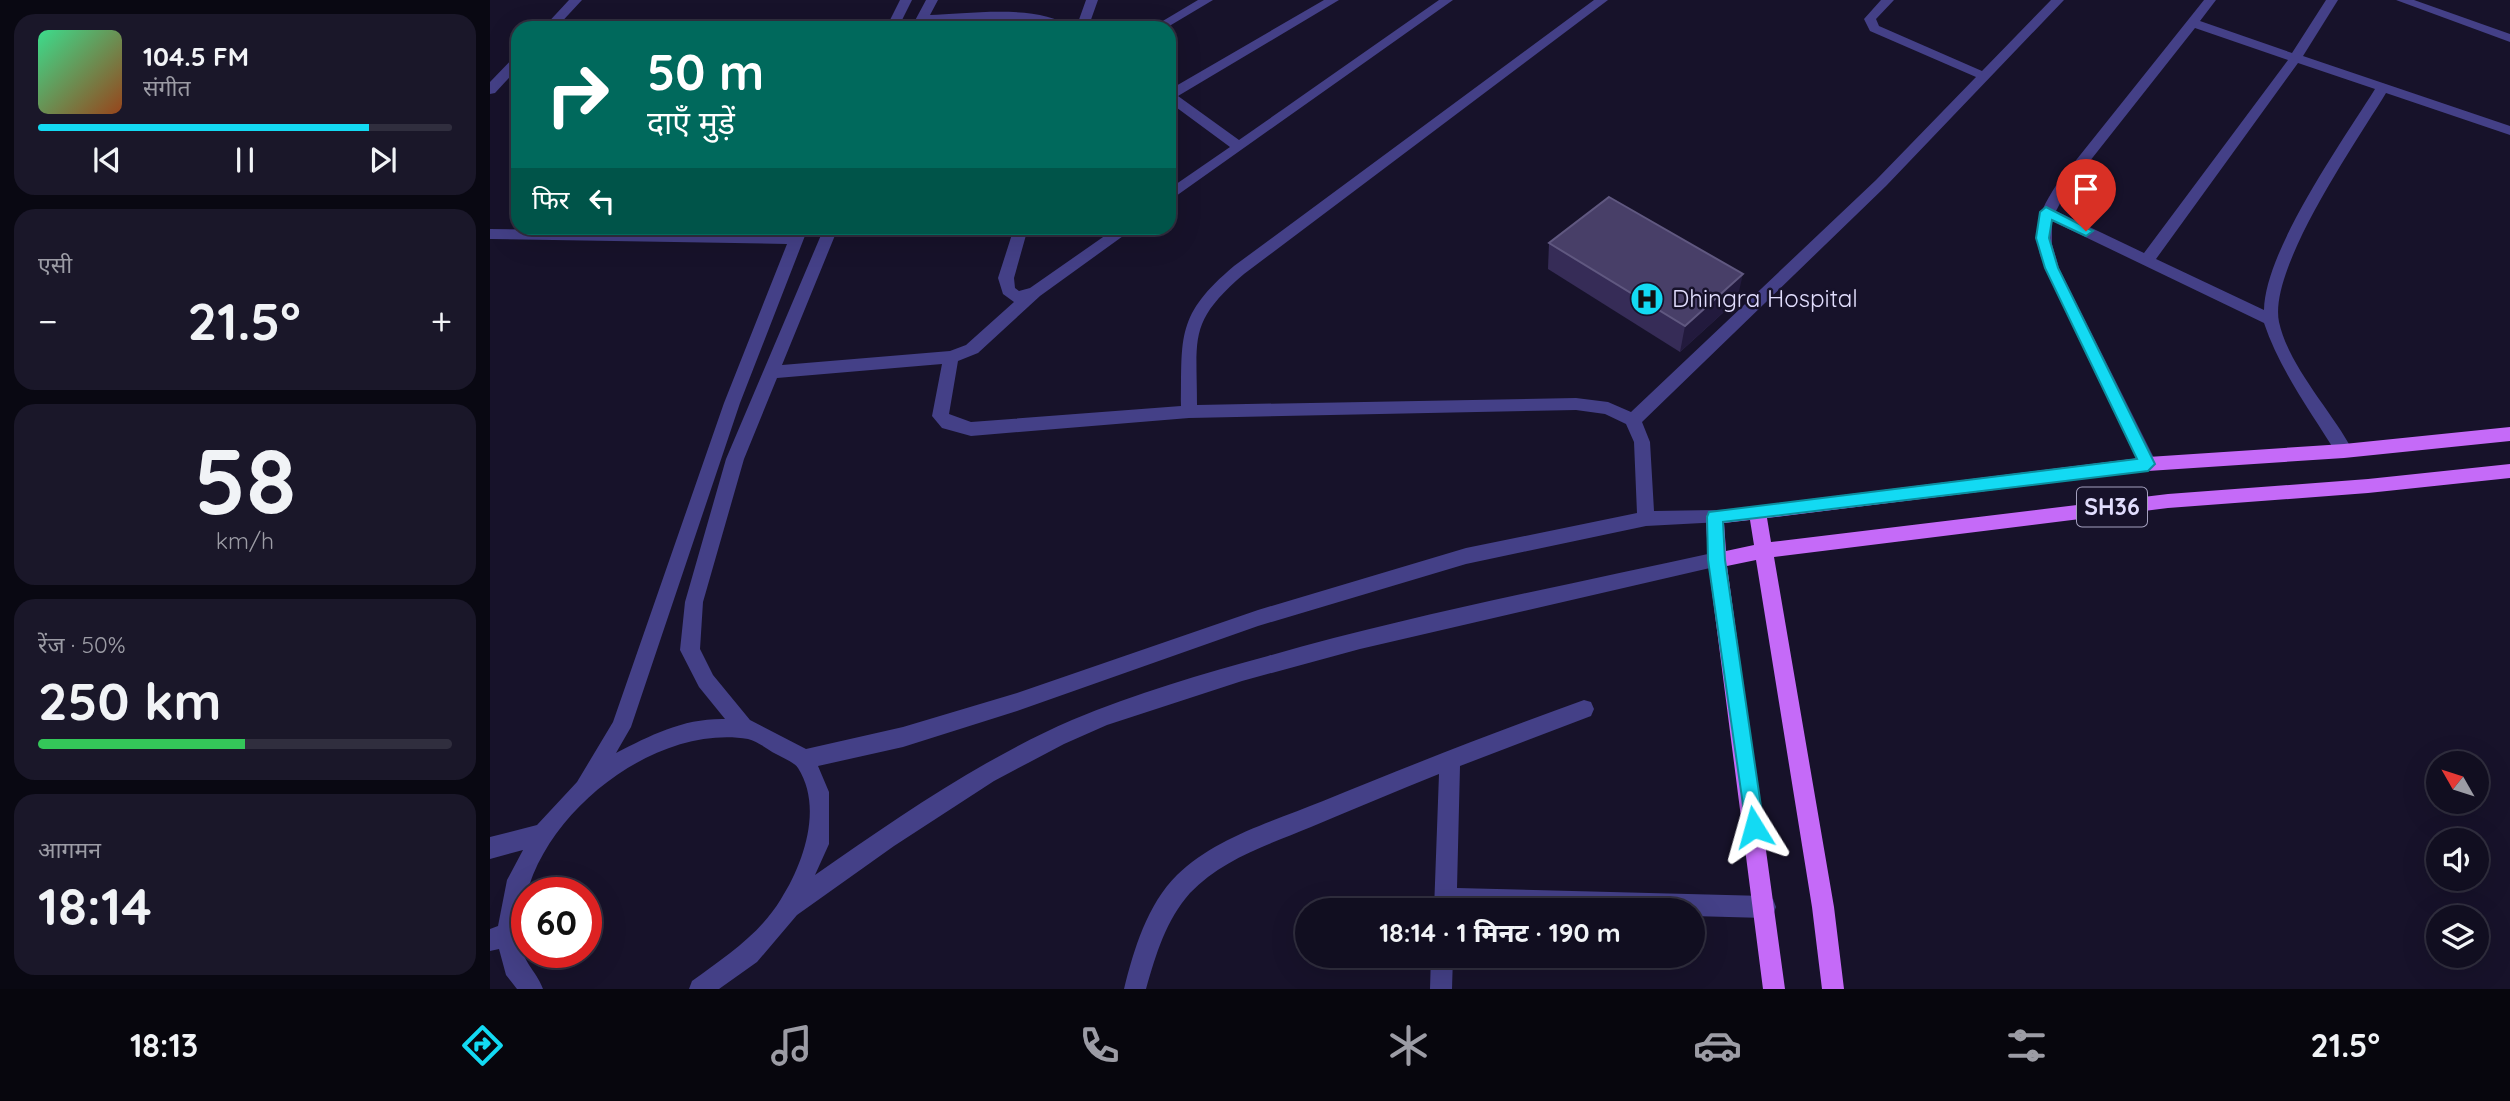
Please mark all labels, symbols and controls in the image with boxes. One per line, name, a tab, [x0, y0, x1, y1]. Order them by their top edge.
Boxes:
text: 104.5 FM	[143, 40, 249, 73]
text: 50 m	[647, 41, 764, 102]
icon: right	[532, 49, 623, 140]
text: संगीत	[143, 73, 191, 102]
text: दाएँ मुड़ें	[647, 102, 735, 142]
icon: previous	[88, 141, 126, 179]
icon: pause	[226, 141, 264, 179]
icon: next	[364, 141, 402, 179]
pin	[2056, 159, 2116, 231]
icon: arrive	[2067, 170, 2105, 208]
icon: left	[583, 182, 621, 220]
text: फिर	[532, 183, 569, 216]
text: एसी	[38, 250, 72, 279]
hospital icon: Dhingra Hospital	[1628, 280, 1666, 318]
place label: Dhingra Hospital	[1672, 283, 1858, 313]
text: 21.5°	[188, 288, 301, 353]
text: −	[38, 297, 58, 345]
text: +	[431, 297, 452, 345]
text: 58	[194, 423, 296, 537]
road number: SH36	[2077, 488, 2147, 526]
text: km/h	[216, 526, 274, 555]
text: रेंज · 50%	[38, 630, 126, 659]
text: 250 km	[38, 668, 222, 733]
north arrow	[2426, 751, 2488, 814]
map controls	[2426, 751, 2489, 968]
position arrow	[1717, 790, 1791, 864]
button: sound	[2426, 828, 2489, 891]
text: आगमन	[38, 835, 101, 864]
text: 18:14	[38, 873, 152, 938]
speed limit sign: 60	[511, 877, 602, 968]
button: layers	[2426, 905, 2489, 968]
text: 18:14 · 1 मिनट · 190 m	[1379, 916, 1621, 949]
icon: directions	[458, 1021, 507, 1070]
icon: music	[767, 1021, 816, 1070]
icon: phone	[1075, 1021, 1124, 1070]
icon: climate	[1384, 1021, 1433, 1070]
icon: car	[1693, 1021, 1742, 1070]
icon: filters	[2002, 1021, 2051, 1070]
text: 18:13	[130, 1025, 198, 1065]
text: 21.5°	[2310, 1025, 2380, 1065]

